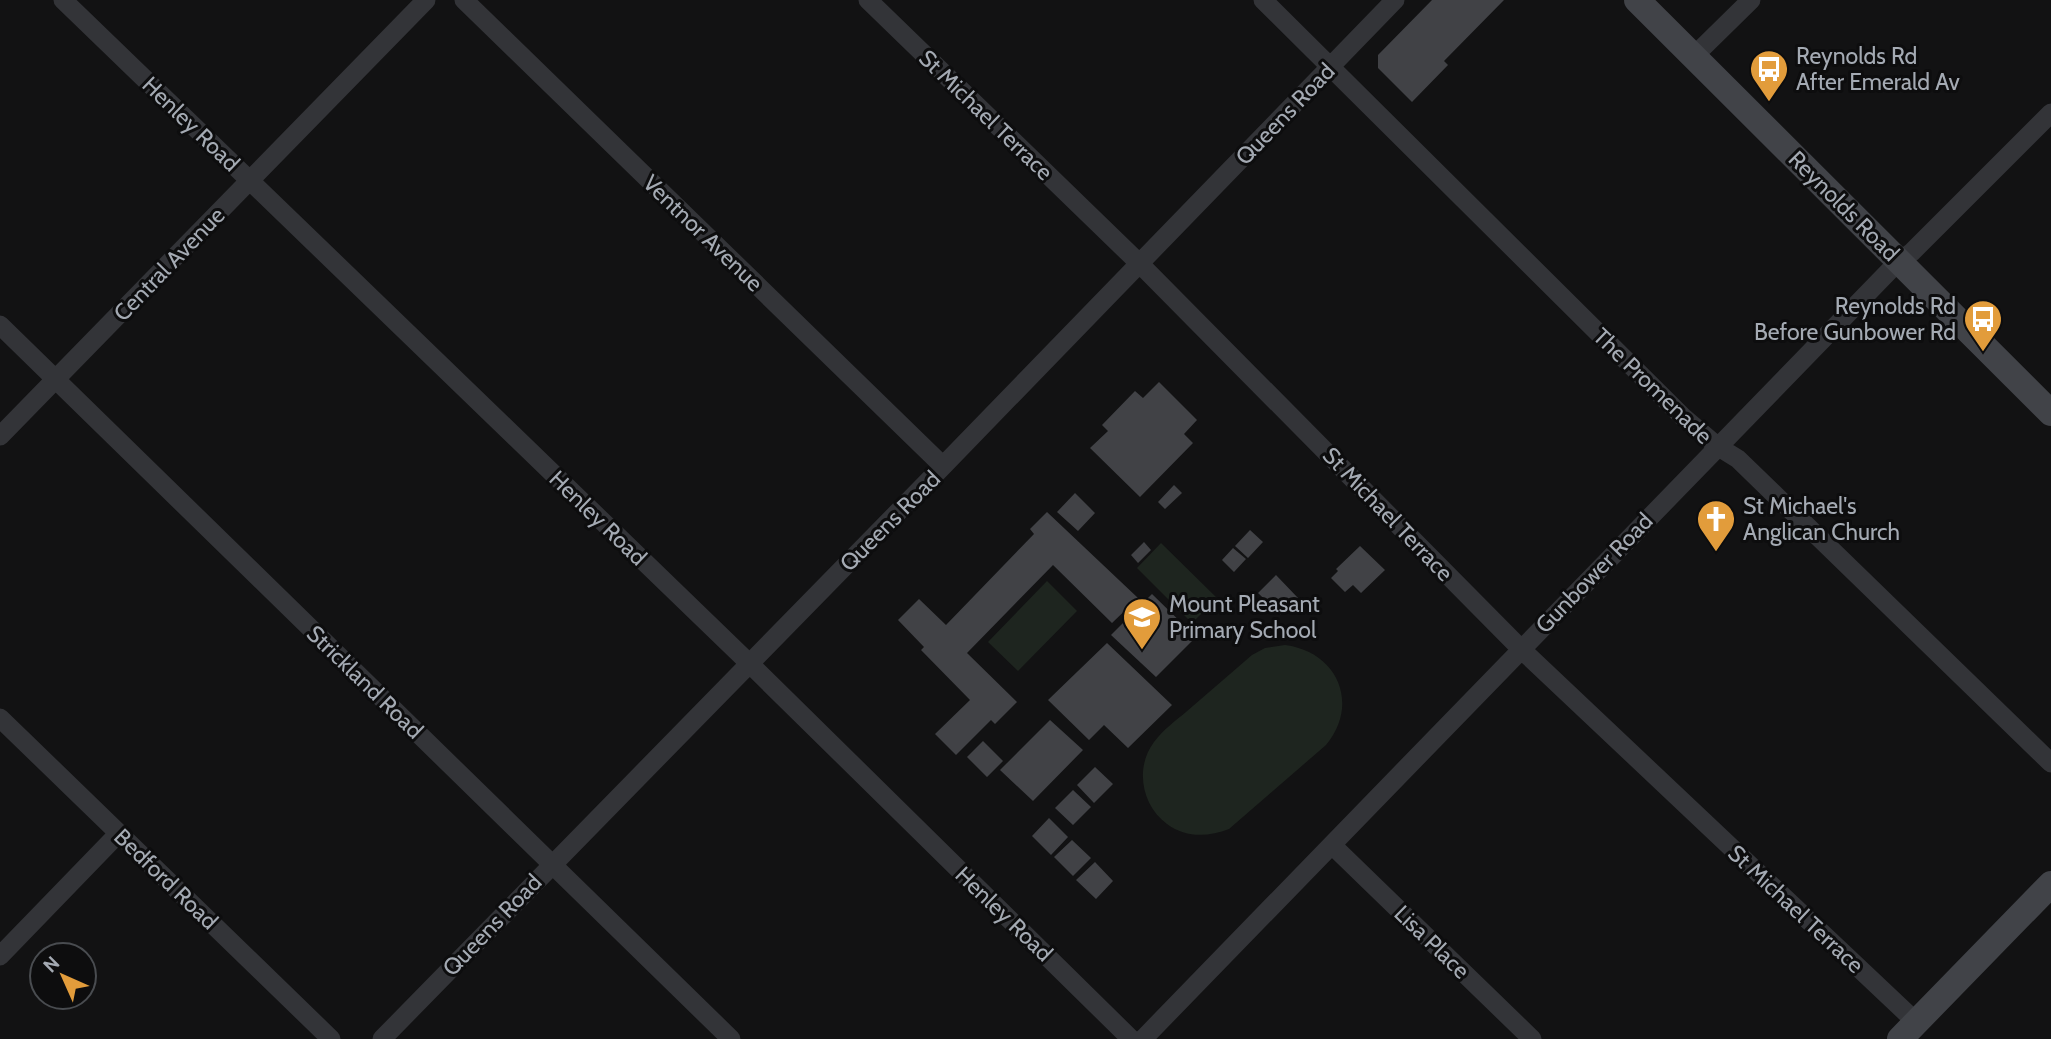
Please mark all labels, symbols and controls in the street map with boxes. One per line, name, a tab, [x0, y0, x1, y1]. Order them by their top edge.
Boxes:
place label: Reynolds Rd After Emerald Av	[1796, 42, 1961, 96]
street label: St Michael Terrace	[913, 44, 1059, 186]
bus stop icon: Reynolds Rd After Emerald Av	[1748, 48, 1790, 103]
street label: Queens Road	[1230, 57, 1340, 171]
street label: Henley Road	[137, 71, 245, 177]
street label: Reynolds Road	[1783, 145, 1905, 267]
street label: Ventnor Avenue	[637, 169, 769, 297]
street label: Central Avenue	[108, 201, 231, 327]
place label: Reynolds Rd Before Gunbower Rd	[1754, 292, 1956, 346]
bus stop icon: Reynolds Rd Before Gunbower Rd	[1962, 298, 2004, 353]
street label: The Promenade	[1588, 322, 1718, 450]
street label: St Michael Terrace	[1317, 441, 1459, 587]
street label: Henley Road	[544, 465, 652, 571]
street label: Queens Road	[834, 465, 946, 577]
place label: St Michael's Anglican Church	[1743, 492, 1900, 546]
church icon: St Michael's Anglican Church	[1695, 498, 1737, 553]
street label: Gunbower Road	[1530, 507, 1658, 639]
place label: Mount Pleasant Primary School	[1169, 590, 1320, 644]
school or university icon: Mount Pleasant Primary School	[1121, 596, 1163, 651]
street label: Strickland Road	[301, 620, 429, 744]
street label: Bedford Road	[108, 823, 224, 935]
street label: St Michael Terrace	[1722, 839, 1870, 979]
street label: Henley Road	[950, 861, 1058, 967]
street label: Queens Road	[437, 868, 547, 982]
street label: Lisa Place	[1389, 899, 1476, 985]
north arrow	[28, 941, 98, 1011]
text: N	[38, 951, 64, 977]

